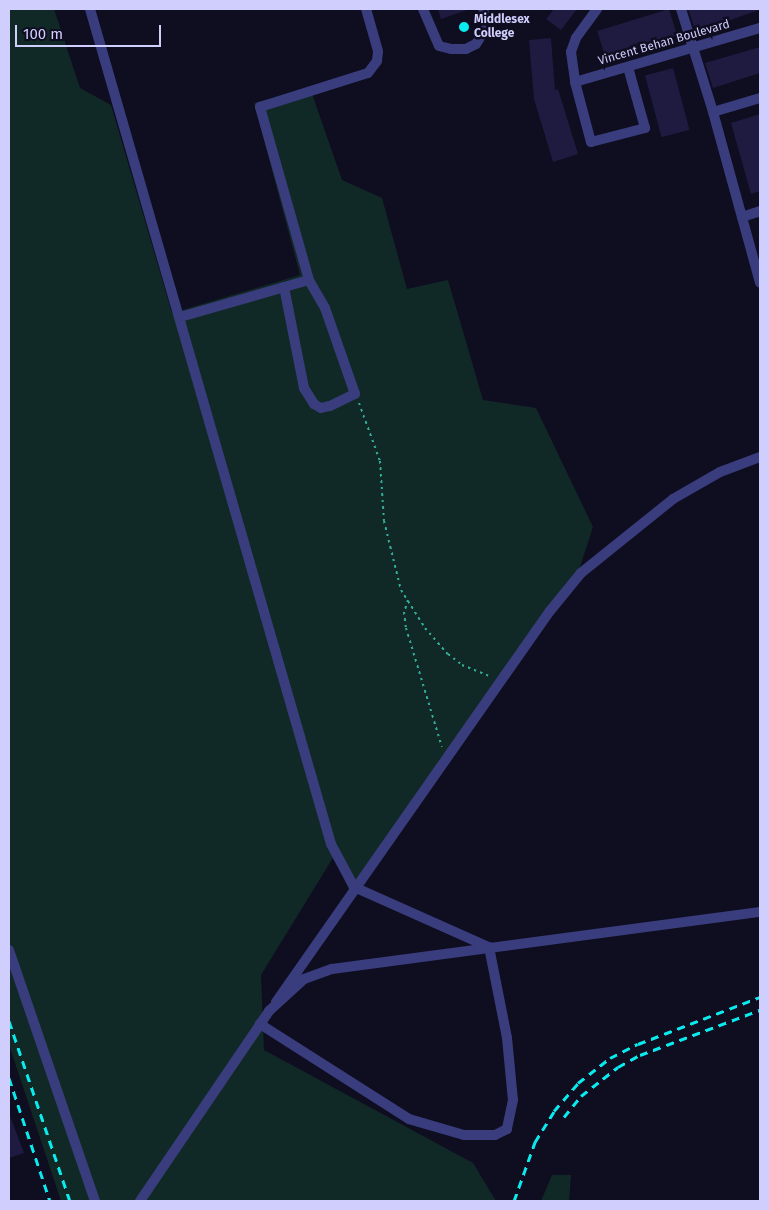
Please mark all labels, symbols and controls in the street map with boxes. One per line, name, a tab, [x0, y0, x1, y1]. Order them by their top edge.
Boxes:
place label: Middlesex College	[474, 13, 530, 41]
scale bar	[18, 15, 164, 47]
street label: Vincent Behan Boulevard	[597, 17, 731, 69]
marker: Middlesex College	[458, 21, 470, 33]
text: 100 m	[23, 25, 63, 43]

